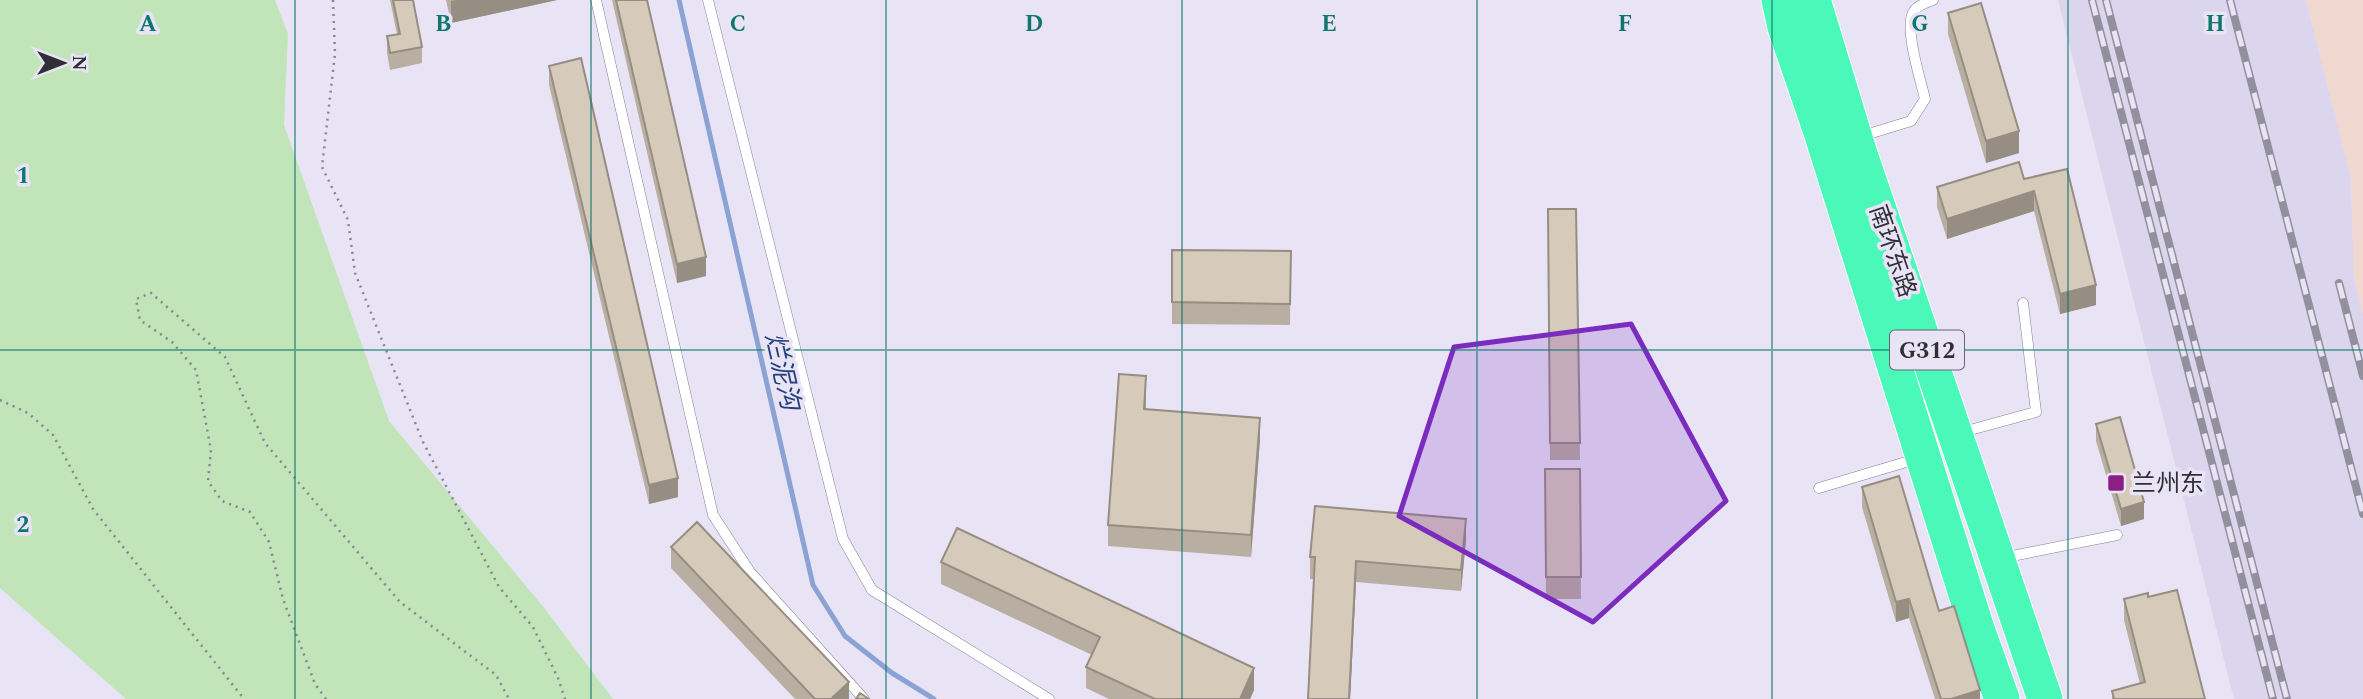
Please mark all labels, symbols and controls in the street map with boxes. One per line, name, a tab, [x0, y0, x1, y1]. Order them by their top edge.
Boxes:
text: A	[139, 7, 157, 42]
text: B	[435, 7, 451, 42]
text: C	[730, 7, 746, 42]
text: D	[1025, 7, 1043, 42]
text: E	[1321, 7, 1337, 42]
text: F	[1618, 7, 1632, 42]
text: G	[1911, 7, 1929, 42]
text: H	[2205, 7, 2225, 42]
north arrow	[28, 28, 98, 98]
text: N	[64, 55, 93, 71]
text: 1	[17, 159, 29, 194]
street label: 南环东路	[1859, 200, 1925, 303]
water label: 烂泥沟	[754, 329, 811, 417]
road number: G312	[1890, 330, 1964, 370]
place label: 兰州东	[2132, 466, 2204, 502]
marker: 兰州东	[2106, 473, 2126, 493]
text: 2	[17, 508, 30, 543]

